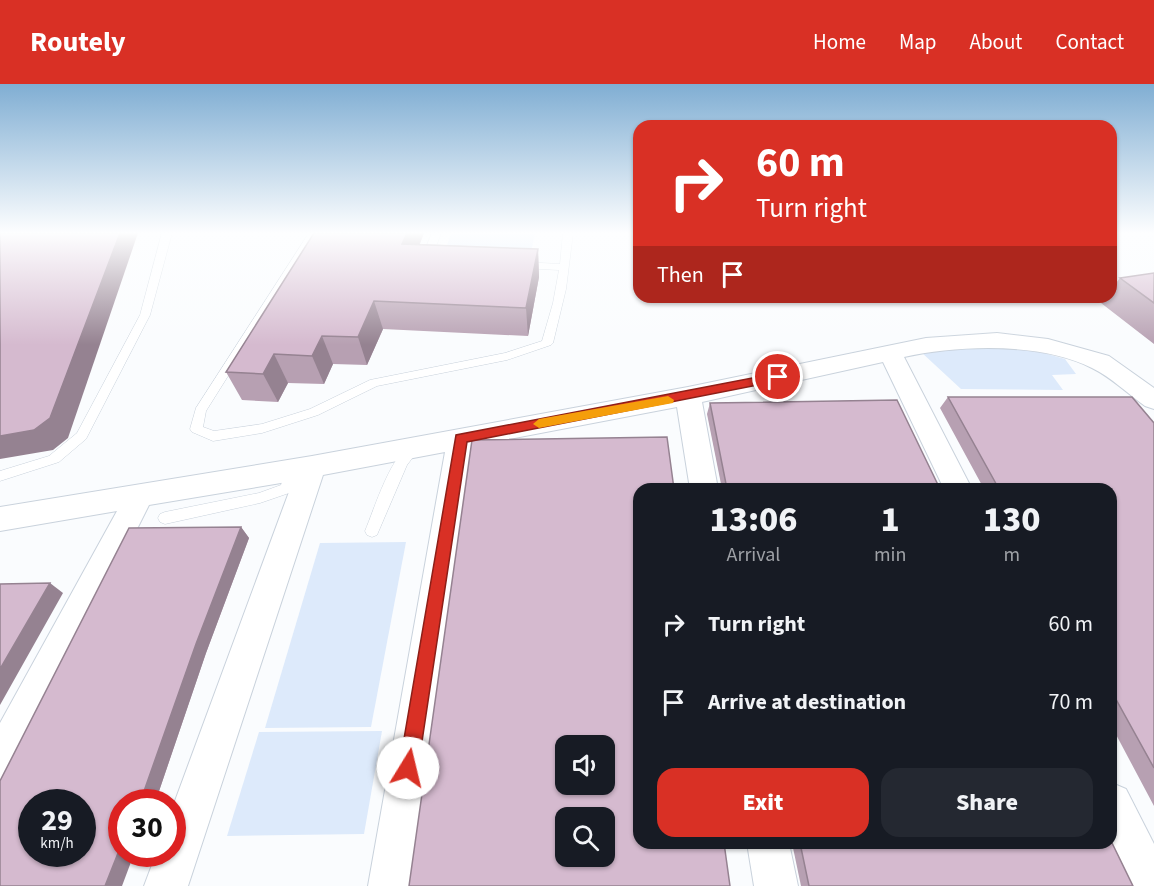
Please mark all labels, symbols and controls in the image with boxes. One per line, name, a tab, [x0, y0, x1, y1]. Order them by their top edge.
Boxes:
text: Routely	[30, 22, 126, 62]
text: Home	[813, 27, 866, 57]
text: Map	[899, 27, 937, 57]
text: About	[970, 27, 1022, 57]
text: Contact	[1055, 27, 1124, 57]
text: 60 m	[756, 133, 845, 193]
icon: right	[657, 144, 735, 222]
text: Turn right	[756, 189, 867, 228]
icon: arrive	[716, 258, 749, 291]
text: Then	[657, 259, 704, 291]
pin	[752, 351, 803, 402]
icon: arrive	[761, 360, 794, 393]
text: 13:06	[709, 494, 798, 545]
text: 1	[881, 494, 900, 545]
text: 130	[983, 494, 1041, 545]
text: Arrival	[727, 541, 780, 569]
text: min	[874, 541, 906, 569]
text: m	[1003, 541, 1020, 569]
icon: right	[657, 608, 690, 641]
text: Turn right	[708, 608, 805, 640]
text: 60 m	[1048, 608, 1093, 640]
icon: arrive	[657, 686, 690, 719]
text: Arrive at destination	[708, 686, 906, 718]
text: 70 m	[1048, 686, 1093, 718]
map controls	[555, 735, 615, 867]
button: sound	[555, 735, 615, 795]
position arrow	[376, 736, 440, 800]
button: Exit	[657, 768, 869, 837]
button: Share	[881, 768, 1093, 837]
speed limit sign: 30	[108, 789, 186, 867]
text: 29	[41, 799, 73, 842]
button: search	[555, 807, 615, 867]
text: km/h	[40, 833, 74, 854]

